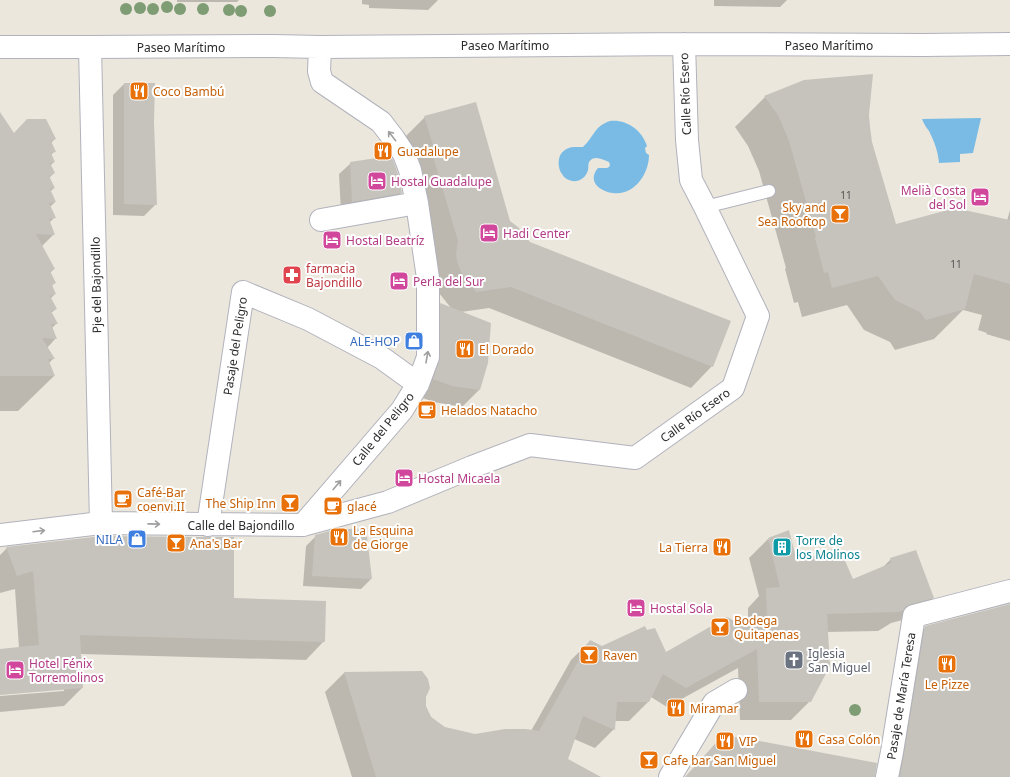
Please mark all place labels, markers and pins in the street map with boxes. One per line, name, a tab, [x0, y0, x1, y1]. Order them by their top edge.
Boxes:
restaurant icon: Coco Bambú	[128, 80, 150, 102]
place label: Coco Bambú	[153, 83, 225, 100]
restaurant icon: Guadalupe	[372, 140, 394, 162]
place label: Guadalupe	[397, 143, 459, 160]
hotel icon: Hostal Guadalupe	[366, 170, 388, 192]
place label: Hostal Guadalupe	[391, 173, 492, 190]
place label: Melià Costa del Sol	[901, 182, 966, 213]
hotel icon: Melià Costa del Sol	[969, 186, 991, 208]
place label: Sky and Sea Rooftop	[758, 199, 826, 230]
bar icon: Sky and Sea Rooftop	[829, 203, 851, 225]
hotel icon: Hadi Center	[478, 222, 500, 244]
place label: Hadi Center	[503, 225, 570, 242]
hotel icon: Hostal Beatríz	[321, 229, 343, 251]
place label: Hostal Beatríz	[346, 232, 425, 249]
place label: farmacia Bajondillo	[306, 260, 362, 291]
pharmacy icon: farmacia Bajondillo	[281, 264, 303, 286]
hotel icon: Perla del Sur	[388, 270, 410, 292]
place label: Perla del Sur	[413, 273, 484, 290]
shop icon: ALE-HOP	[403, 330, 425, 352]
place label: ALE-HOP	[350, 333, 400, 350]
restaurant icon: El Dorado	[454, 338, 476, 360]
place label: El Dorado	[479, 341, 534, 358]
cafe icon: Helados Natacho	[416, 399, 438, 421]
place label: Helados Natacho	[441, 402, 537, 419]
hotel icon: Hostal Micaela	[393, 467, 415, 489]
place label: Hostal Micaela	[418, 470, 500, 487]
place label: Café-Bar coenvi.II	[137, 484, 186, 515]
cafe icon: Café-Bar coenvi.II	[112, 488, 134, 510]
bar icon: The Ship Inn	[279, 492, 301, 514]
place label: The Ship Inn	[206, 495, 276, 512]
cafe icon: glacé	[322, 495, 344, 517]
place label: glacé	[347, 498, 377, 515]
place label: La Esquina de Giorge	[353, 522, 414, 553]
restaurant icon: La Esquina de Giorge	[328, 526, 350, 548]
shop icon: NILA	[126, 528, 148, 550]
place label: NILA	[96, 531, 123, 548]
bar icon: Ana's Bar	[165, 532, 187, 554]
place label: Torre de los Molinos	[796, 532, 860, 563]
place label: Ana's Bar	[190, 535, 242, 552]
restaurant icon: La Tierra	[711, 536, 733, 558]
building icon: Torre de los Molinos	[771, 536, 793, 558]
place label: La Tierra	[659, 539, 708, 556]
hotel icon: Hostal Sola	[625, 597, 647, 619]
place label: Hostal Sola	[650, 600, 713, 617]
place label: Bodega Quitapenas	[734, 612, 799, 643]
bar icon: Bodega Quitapenas	[709, 616, 731, 638]
bar icon: Raven	[578, 644, 600, 666]
place label: Iglesia San Miguel	[808, 645, 871, 676]
place label: Raven	[603, 647, 637, 664]
church icon: Iglesia San Miguel	[783, 649, 805, 671]
restaurant icon: Le Pizze	[936, 653, 958, 675]
place label: Hotel Fénix Torremolinos	[29, 655, 104, 686]
hotel icon: Hotel Fénix Torremolinos	[4, 659, 26, 681]
place label: Le Pizze	[925, 676, 970, 693]
restaurant icon: Miramar	[665, 697, 687, 719]
place label: Miramar	[690, 700, 738, 717]
restaurant icon: Casa Colón	[793, 728, 815, 750]
restaurant icon: VIP	[714, 730, 736, 752]
place label: Casa Colón	[818, 731, 881, 748]
place label: VIP	[739, 733, 758, 750]
bar icon: Cafe bar San Miguel	[638, 749, 660, 771]
place label: Cafe bar San Miguel	[663, 752, 776, 769]

